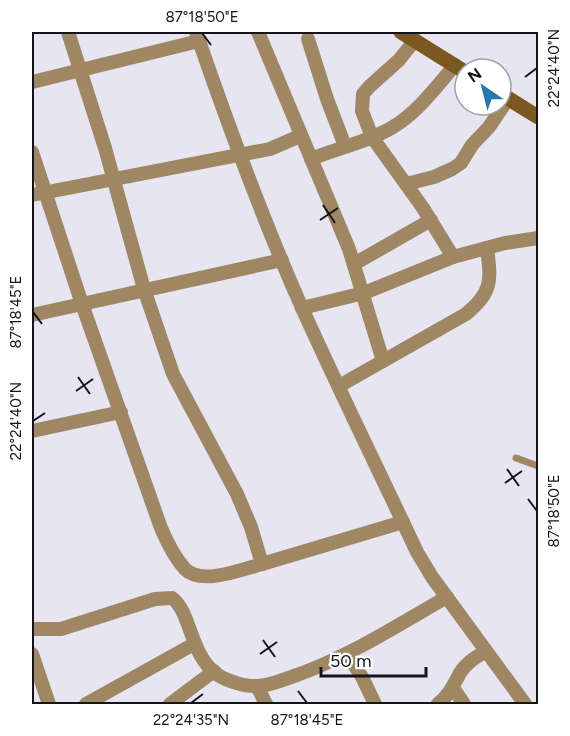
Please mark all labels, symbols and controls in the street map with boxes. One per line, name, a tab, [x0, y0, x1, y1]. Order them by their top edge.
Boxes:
text: 87°18'50"E	[165, 8, 239, 26]
text: 22°24'40"N	[545, 29, 563, 107]
north arrow	[453, 57, 513, 117]
text: N	[464, 64, 485, 86]
text: 87°18'45"E	[7, 276, 25, 348]
text: 22°24'40"N	[7, 382, 25, 460]
text: 87°18'50"E	[545, 474, 563, 548]
scale bar	[321, 640, 426, 678]
text: 50 m	[330, 650, 372, 672]
text: 22°24'35"N	[153, 711, 229, 729]
text: 87°18'45"E	[271, 711, 343, 729]

